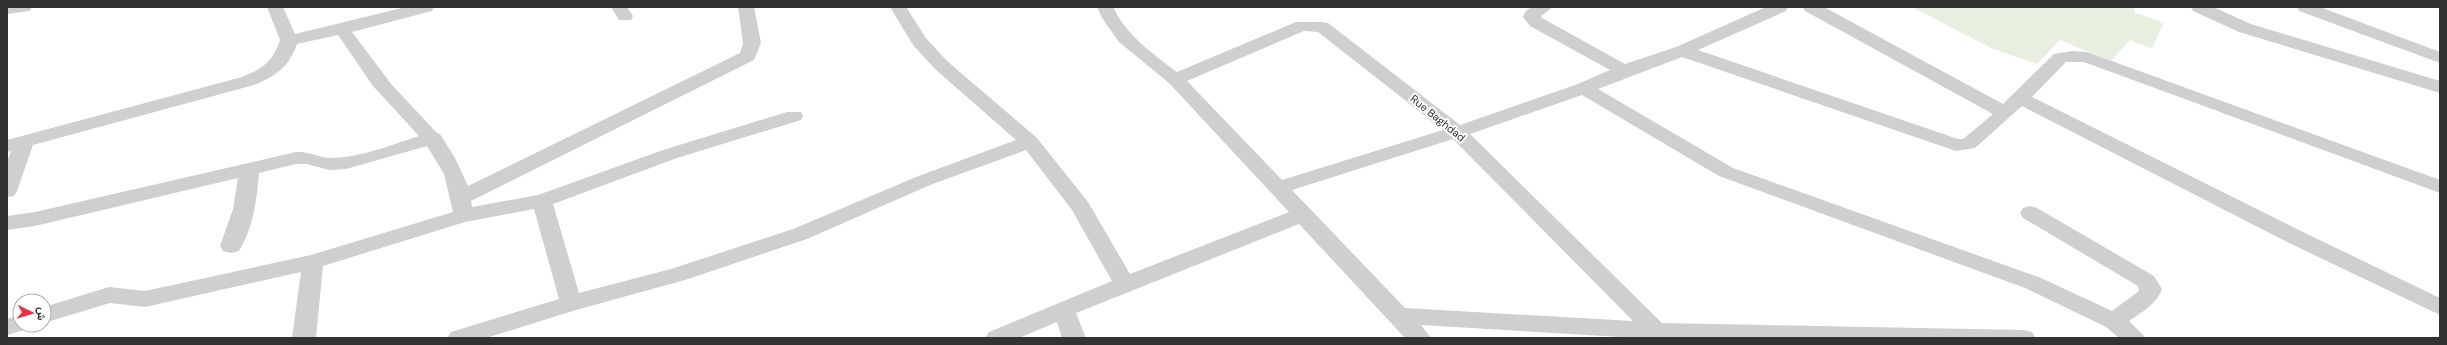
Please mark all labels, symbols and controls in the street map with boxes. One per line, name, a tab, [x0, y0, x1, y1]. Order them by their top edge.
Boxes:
street label: Rue Baghdad	[1408, 92, 1468, 145]
north arrow	[12, 293, 52, 333]
text: ش	[34, 307, 50, 321]

